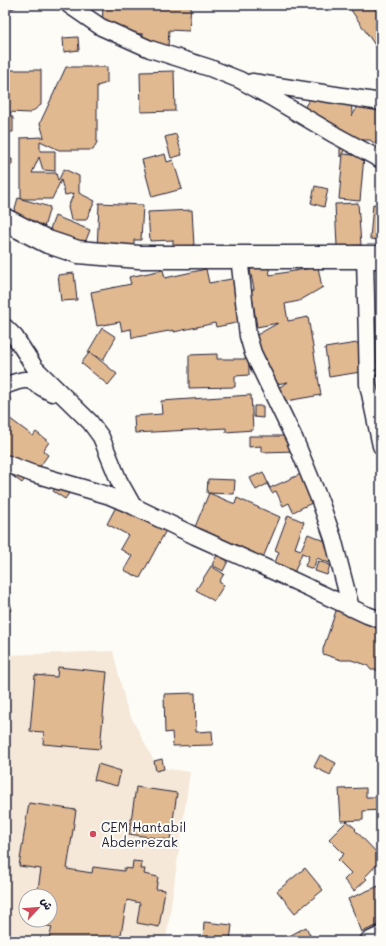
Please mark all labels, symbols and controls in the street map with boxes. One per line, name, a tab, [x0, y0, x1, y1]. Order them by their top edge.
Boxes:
place label: CEM Hantabil Abderrezak	[101, 818, 186, 850]
marker: CEM Hantabil Abderrezak	[88, 829, 98, 839]
north arrow	[18, 888, 58, 928]
text: ش	[38, 895, 57, 912]

